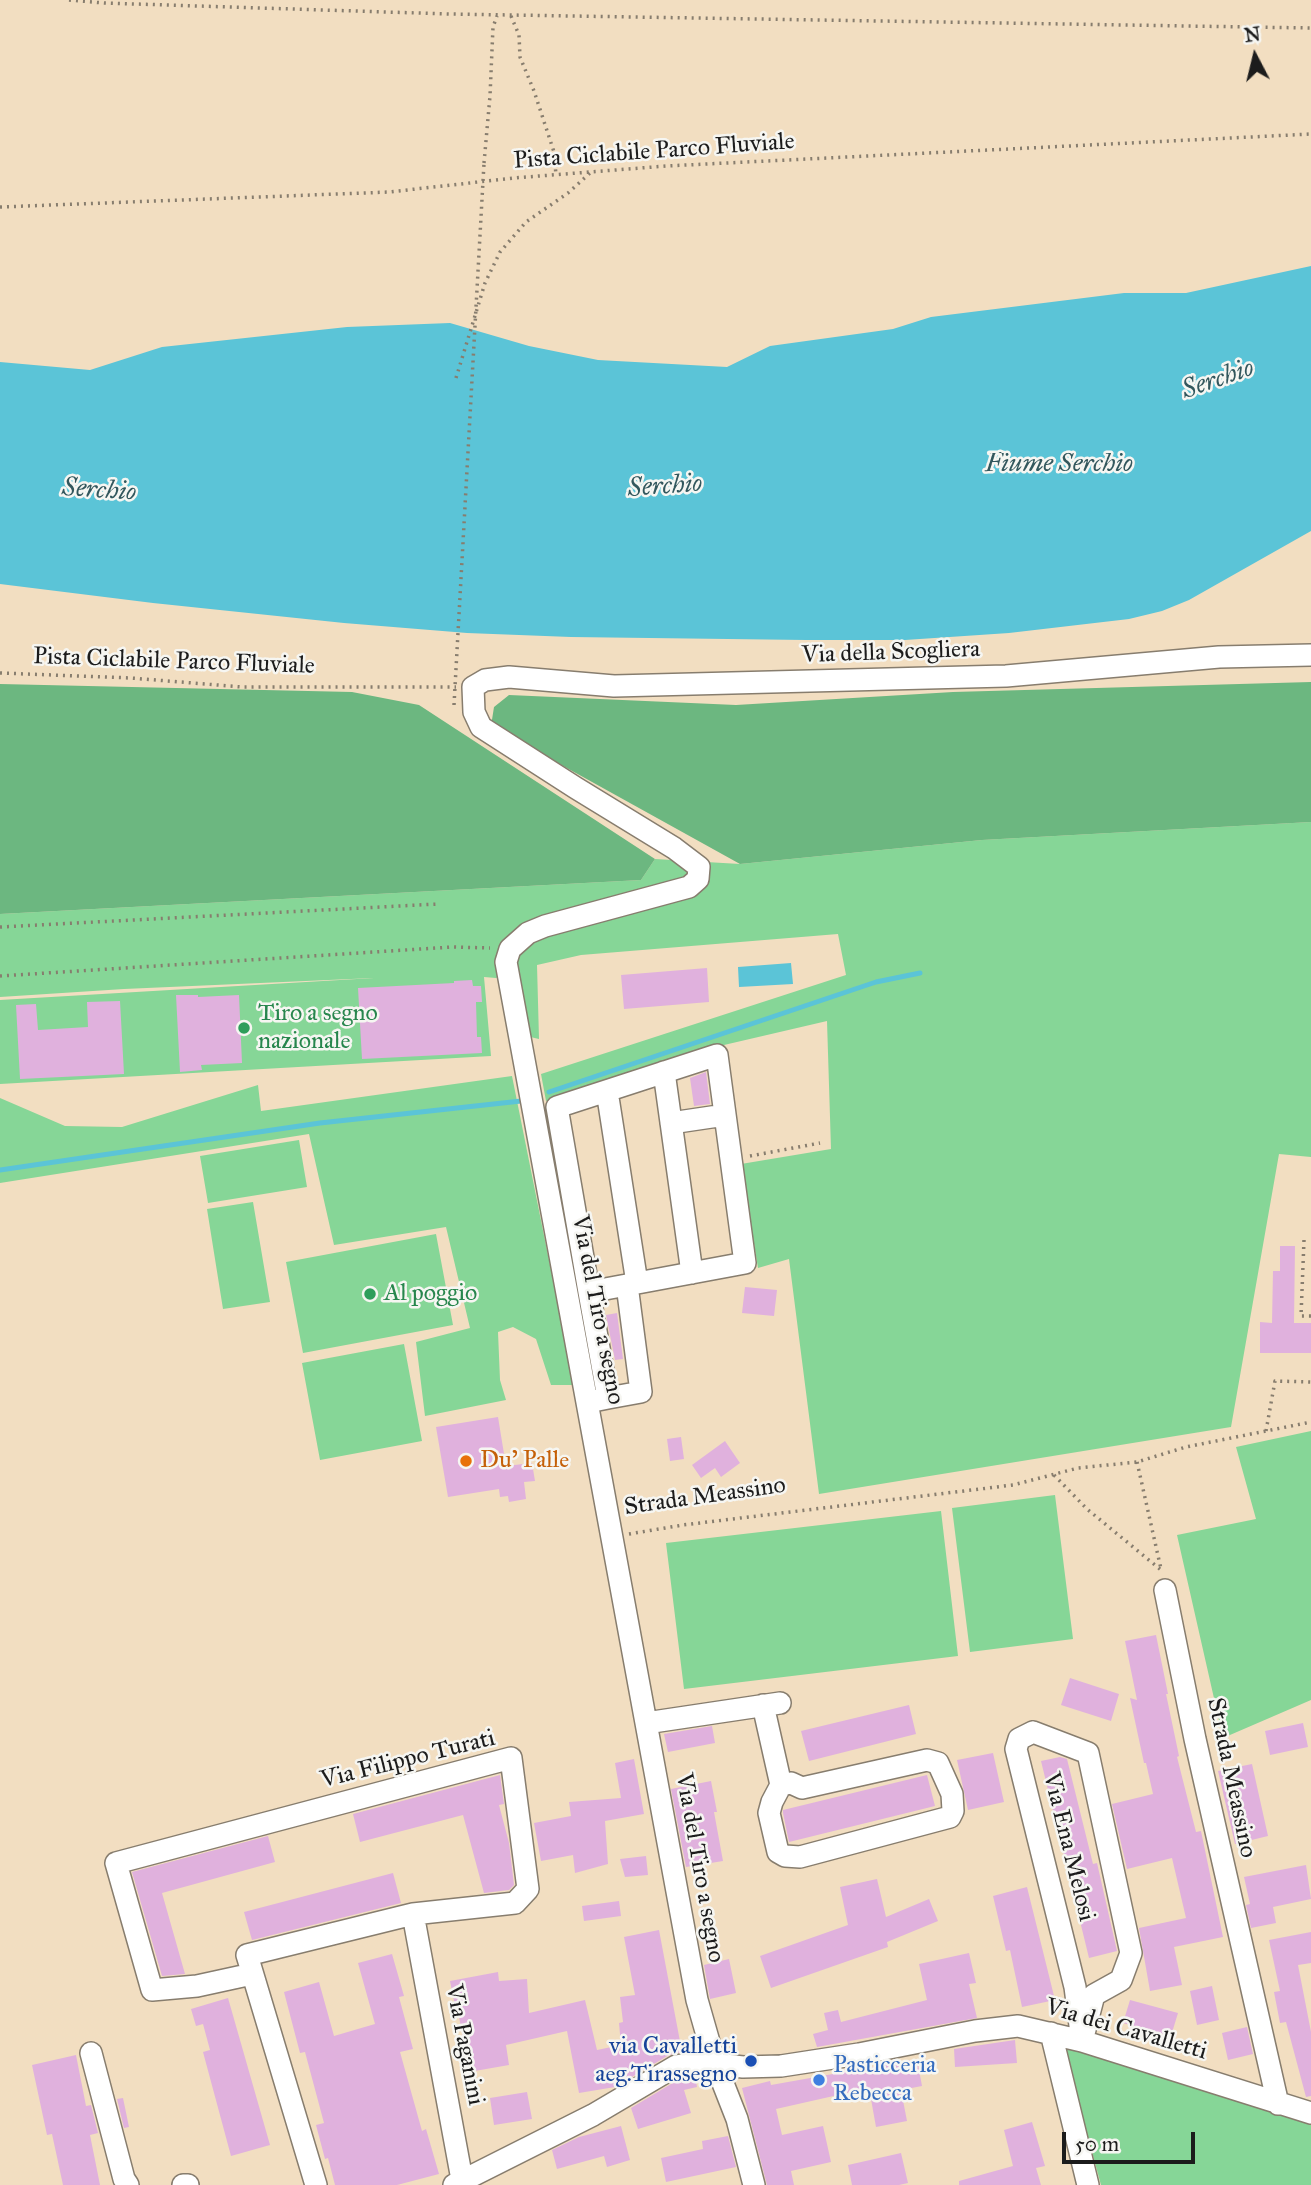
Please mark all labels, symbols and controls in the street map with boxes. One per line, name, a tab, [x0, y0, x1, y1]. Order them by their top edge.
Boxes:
north arrow	[1220, 21, 1290, 91]
text: N	[1243, 22, 1262, 47]
street label: Pista Ciclabile Parco Fluviale	[513, 128, 795, 176]
water label: Serchio	[1178, 353, 1258, 407]
water label: Fiume Serchio	[985, 449, 1133, 481]
water label: Serchio	[627, 469, 703, 505]
water label: Serchio	[61, 473, 137, 509]
street label: Via della Scogliera	[801, 635, 981, 671]
street label: Pista Ciclabile Parco Fluviale	[33, 643, 315, 681]
place label: Tiro a segno nazionale	[258, 1000, 378, 1056]
marker: Tiro a segno nazionale	[236, 1020, 252, 1036]
street label: Via del Tiro a segno	[565, 1213, 629, 1407]
place label: Al poggio	[384, 1280, 477, 1308]
marker: Al poggio	[362, 1286, 378, 1302]
place label: Du' Palle	[480, 1447, 569, 1475]
marker: Du' Palle	[458, 1453, 474, 1469]
street label: Strada Meassino	[622, 1471, 788, 1523]
street label: Strada Meassino	[1200, 1695, 1262, 1861]
street label: Via Filippo Turati	[318, 1724, 498, 1796]
street label: Via Ena Melosi	[1036, 1769, 1100, 1925]
street label: Via del Tiro a segno	[668, 1771, 730, 1965]
street label: Via Paganini	[438, 1982, 490, 2108]
street label: Via dei Cavalletti	[1042, 1993, 1210, 2067]
place label: via Cavalletti aeg.Tirassegno	[595, 2033, 737, 2089]
place label: Pasticceria Rebecca	[833, 2052, 936, 2108]
marker: via Cavalletti aeg.Tirassegno	[743, 2053, 759, 2069]
marker: Pasticceria Rebecca	[811, 2072, 827, 2088]
scale bar	[1066, 2118, 1199, 2162]
text: 50 m	[1075, 2131, 1119, 2157]

